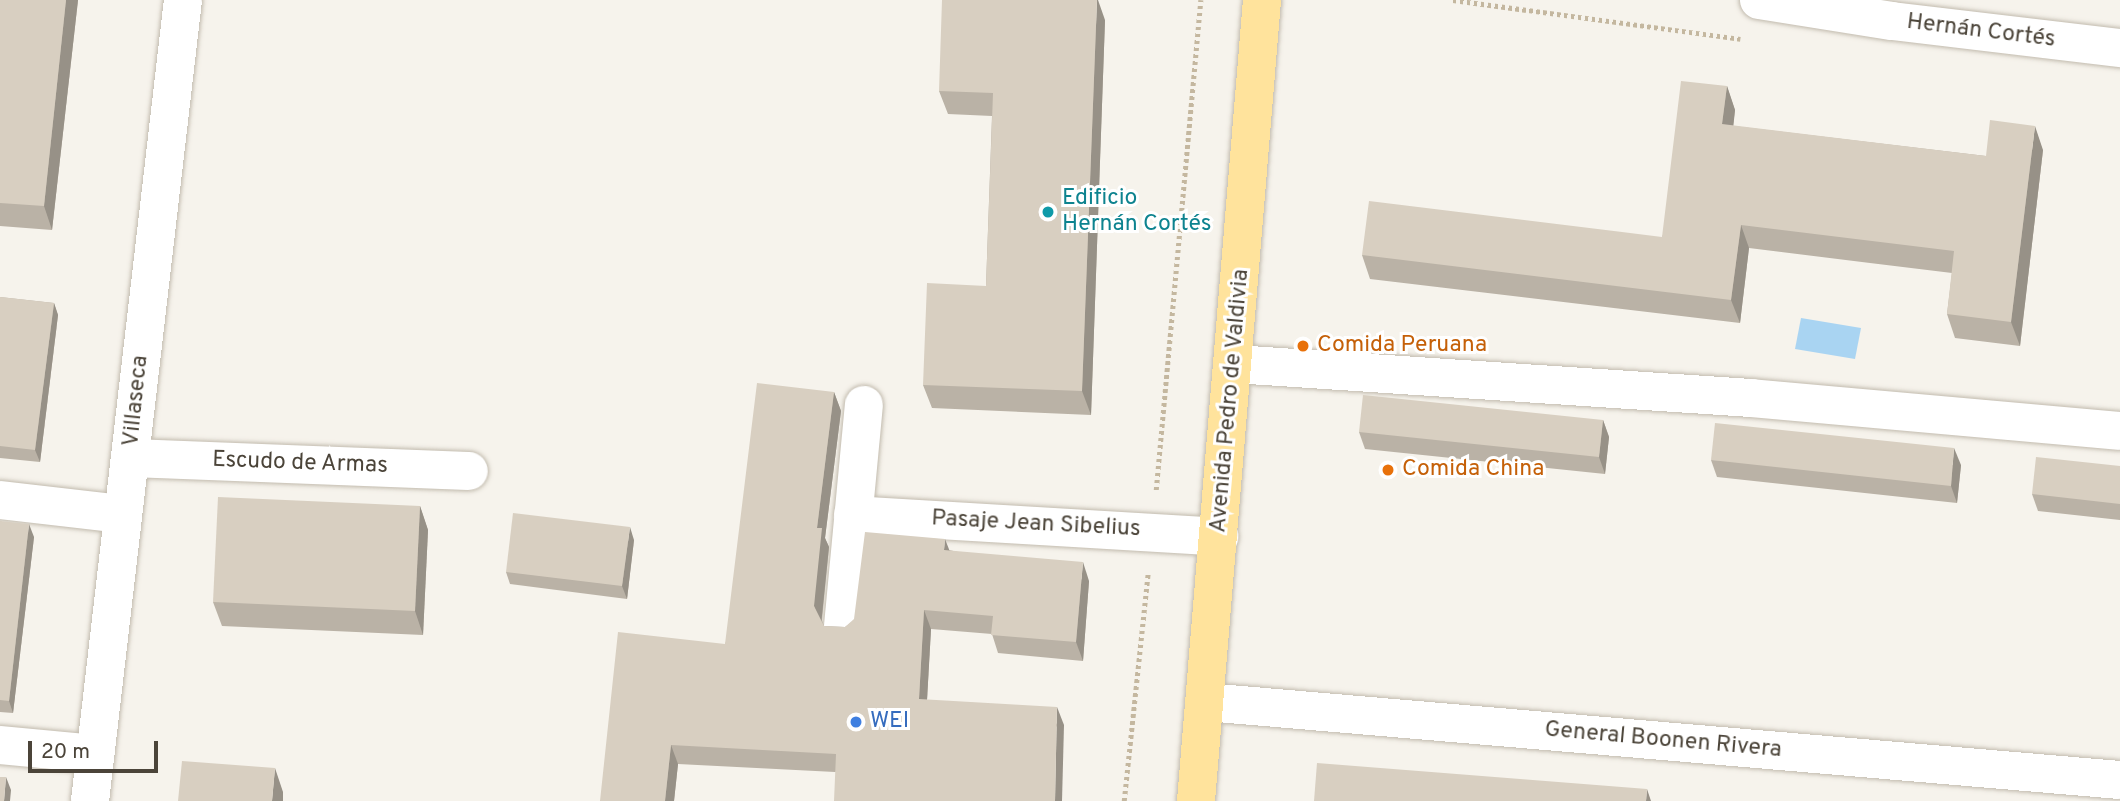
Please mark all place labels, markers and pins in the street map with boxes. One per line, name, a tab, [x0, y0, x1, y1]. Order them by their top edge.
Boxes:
place label: Edificio Hernán Cortés	[1062, 185, 1212, 239]
marker: Edificio Hernán Cortés	[1040, 204, 1056, 220]
place label: Comida Peruana	[1317, 332, 1487, 360]
marker: Comida Peruana	[1295, 338, 1311, 354]
place label: Comida China	[1402, 456, 1544, 484]
marker: Comida China	[1380, 462, 1396, 478]
place label: WEI	[870, 708, 909, 736]
marker: WEI	[848, 714, 864, 730]

